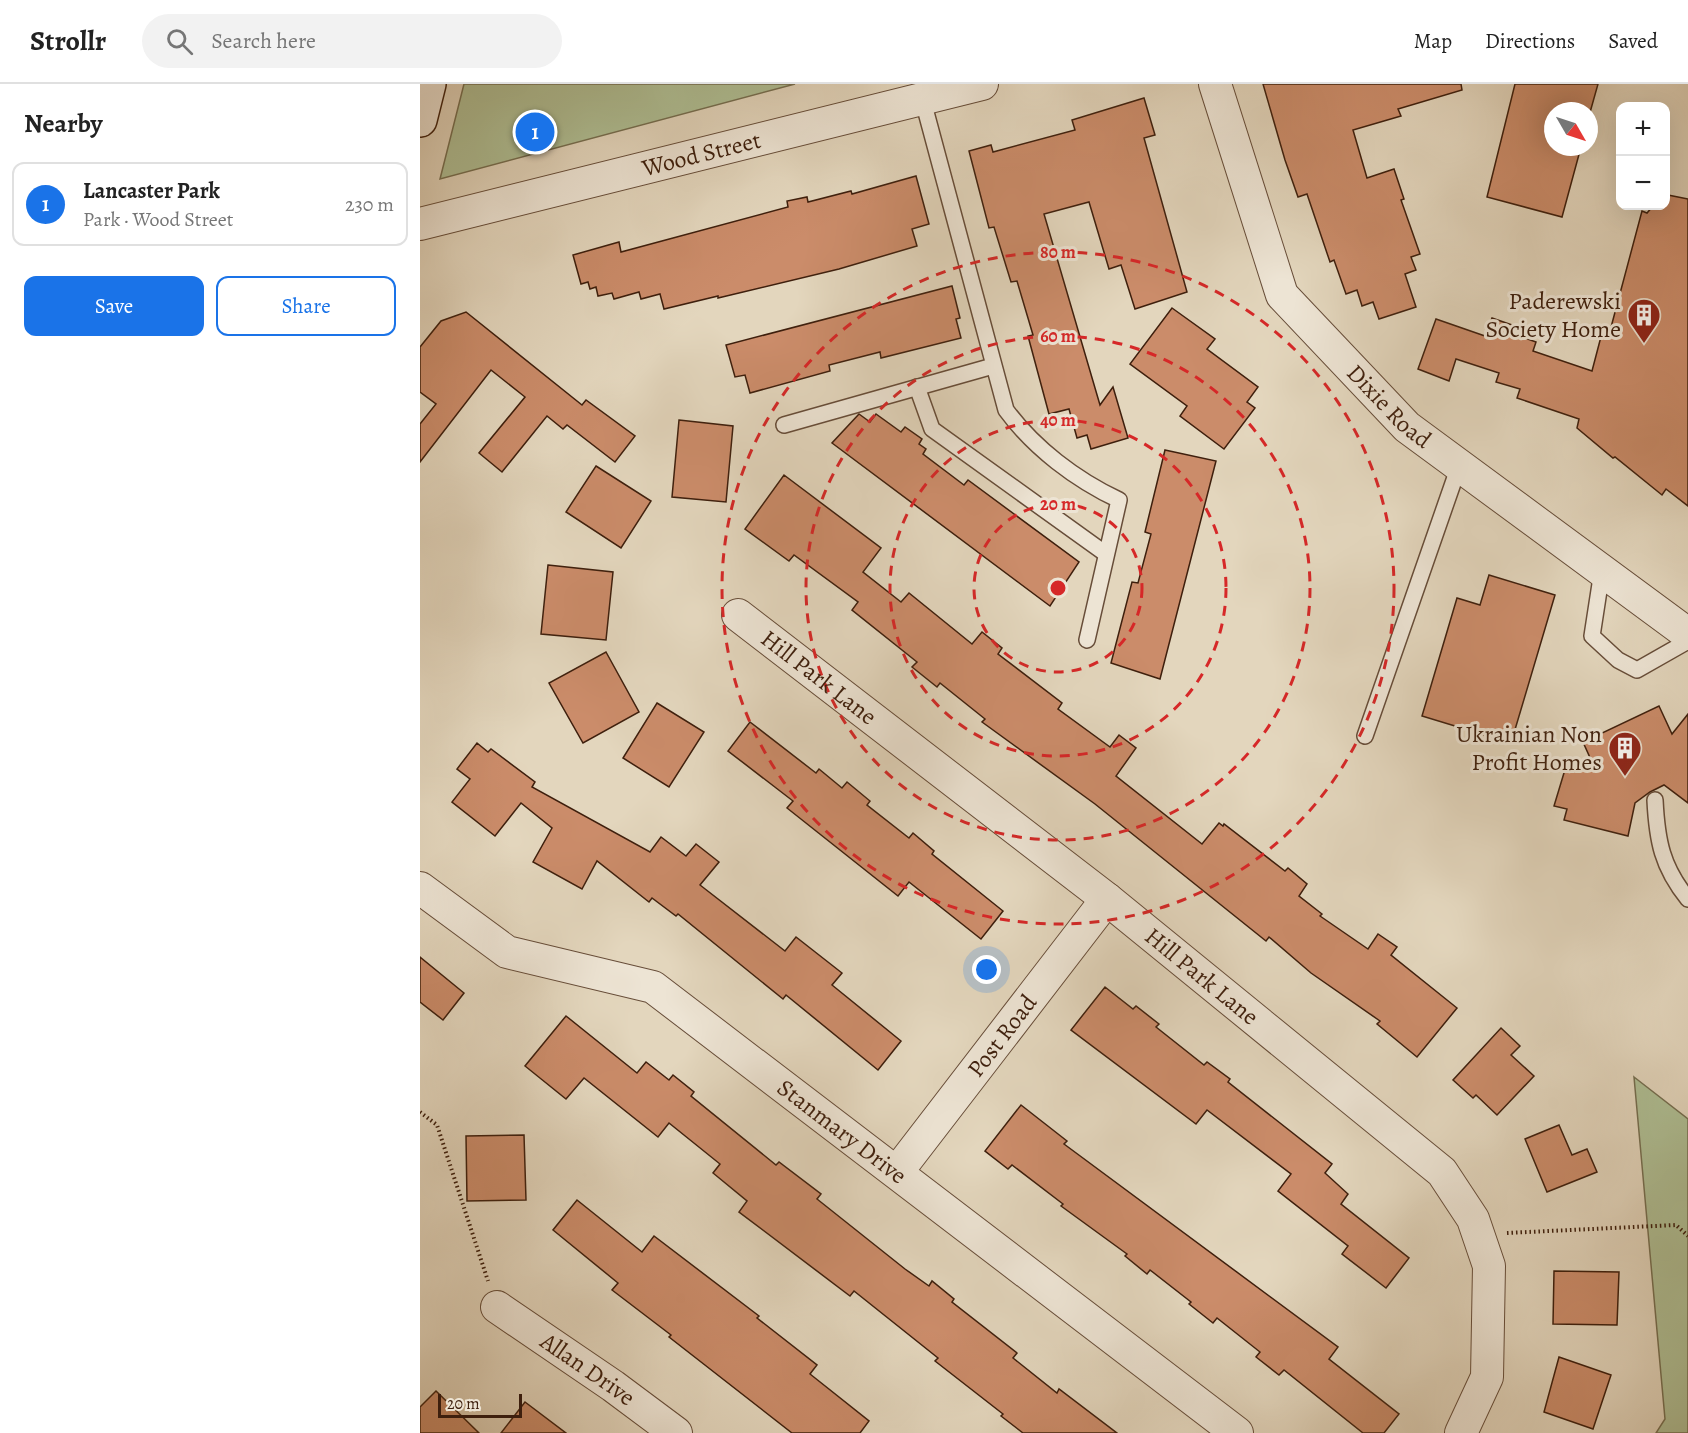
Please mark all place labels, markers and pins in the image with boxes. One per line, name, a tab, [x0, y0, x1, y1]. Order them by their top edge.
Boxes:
pin: 1	[516, 110, 554, 154]
place label: Paderewski Society Home	[1485, 285, 1621, 345]
building icon: Paderewski Society Home	[1626, 297, 1662, 344]
centre of rings	[1048, 578, 1068, 598]
place label: Ukrainian Non Profit Homes	[1456, 718, 1602, 778]
building icon: Ukrainian Non Profit Homes	[1607, 730, 1643, 777]

